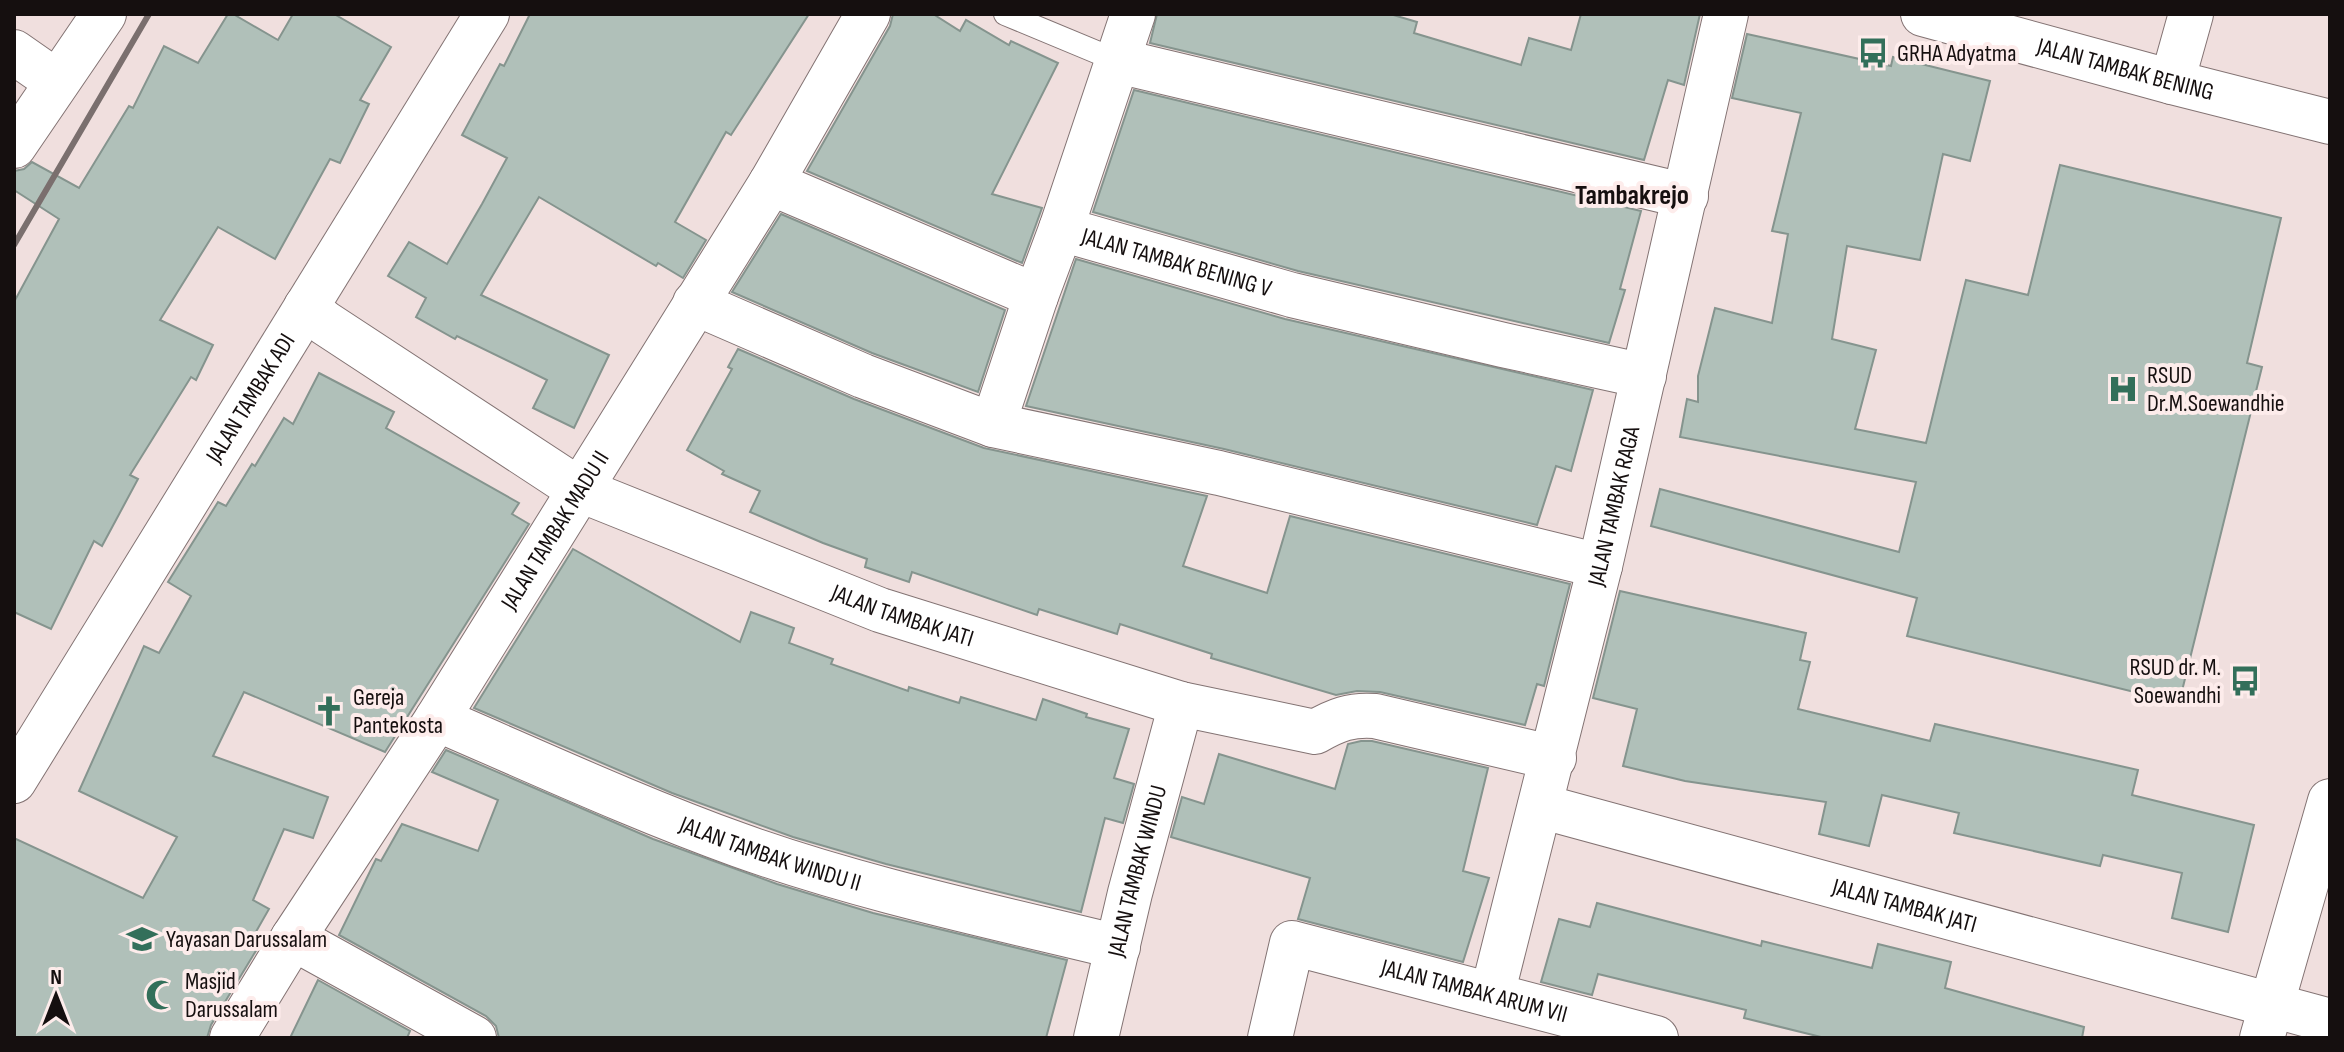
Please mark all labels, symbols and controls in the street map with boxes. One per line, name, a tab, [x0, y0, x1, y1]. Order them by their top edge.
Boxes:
street label: JALAN TAMBAK BENING	[2033, 32, 2217, 107]
bus stop icon: GRHA Adyatma	[1856, 36, 1890, 70]
place label: GRHA Adyatma	[1897, 39, 2016, 68]
district label: Tambakrejo	[1575, 179, 1689, 212]
street label: JALAN TAMBAK BENING V	[1077, 221, 1275, 304]
street label: JALAN TAMBAK ADI	[199, 328, 301, 469]
place label: RSUD Dr.M.Soewandhie	[2147, 361, 2285, 418]
hospital icon: RSUD Dr.M.Soewandhie	[2106, 372, 2140, 406]
street label: JALAN TAMBAK RAGA	[1581, 423, 1647, 590]
street label: JALAN TAMBAK MADU II	[494, 446, 616, 616]
street label: JALAN TAMBAK JATI	[826, 578, 977, 653]
place label: RSUD dr. M. Soewandhi	[2129, 653, 2221, 710]
bus stop icon: RSUD dr. M. Soewandhi	[2228, 664, 2262, 698]
place label: Gereja Pantekosta	[353, 683, 443, 740]
church icon: Gereja Pantekosta	[312, 694, 346, 728]
street label: JALAN TAMBAK WINDU	[1101, 782, 1173, 961]
street label: JALAN TAMBAK WINDU II	[674, 810, 864, 898]
street label: JALAN TAMBAK JATI	[1828, 872, 1980, 939]
school or university icon: Yayasan Darussalam	[125, 922, 159, 956]
place label: Yayasan Darussalam	[166, 925, 327, 954]
street label: JALAN TAMBAK ARUM VII	[1377, 953, 1571, 1029]
north arrow	[16, 956, 96, 1036]
text: N	[50, 964, 62, 991]
place label: Masjid Darussalam	[185, 967, 278, 1024]
mosque icon: Masjid Darussalam	[144, 978, 178, 1012]

